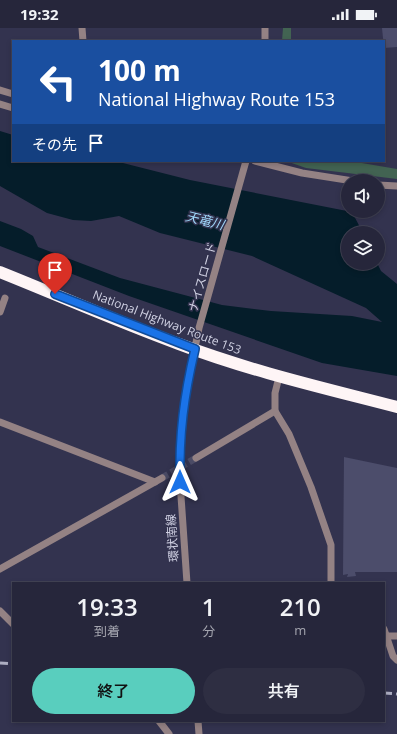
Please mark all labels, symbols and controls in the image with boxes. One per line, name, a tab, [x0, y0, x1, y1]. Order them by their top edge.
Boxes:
text: 19:32	[20, 4, 59, 24]
text: 100 m	[98, 51, 181, 89]
icon: left	[32, 56, 84, 108]
text: National Highway Route 153	[98, 87, 335, 111]
icon: arrive	[85, 132, 107, 154]
text: その先	[32, 134, 77, 154]
map controls	[341, 174, 385, 270]
button: sound	[341, 174, 385, 218]
water label: 天竜川	[184, 207, 228, 234]
button: layers	[341, 226, 385, 270]
street label: ナイスロード	[184, 240, 220, 314]
pin	[38, 253, 72, 294]
icon: arrive	[44, 259, 66, 281]
street label: National Highway Route 153	[90, 286, 244, 358]
position arrow	[159, 461, 201, 503]
street label: 環状南線	[162, 513, 182, 563]
text: 19:33	[76, 590, 138, 623]
text: 1	[202, 590, 216, 623]
text: 210	[280, 590, 321, 623]
text: m	[294, 621, 306, 639]
text: 到着	[94, 622, 120, 640]
text: 分	[202, 622, 215, 640]
button: 終了	[32, 668, 195, 714]
button: 共有	[203, 668, 365, 714]

